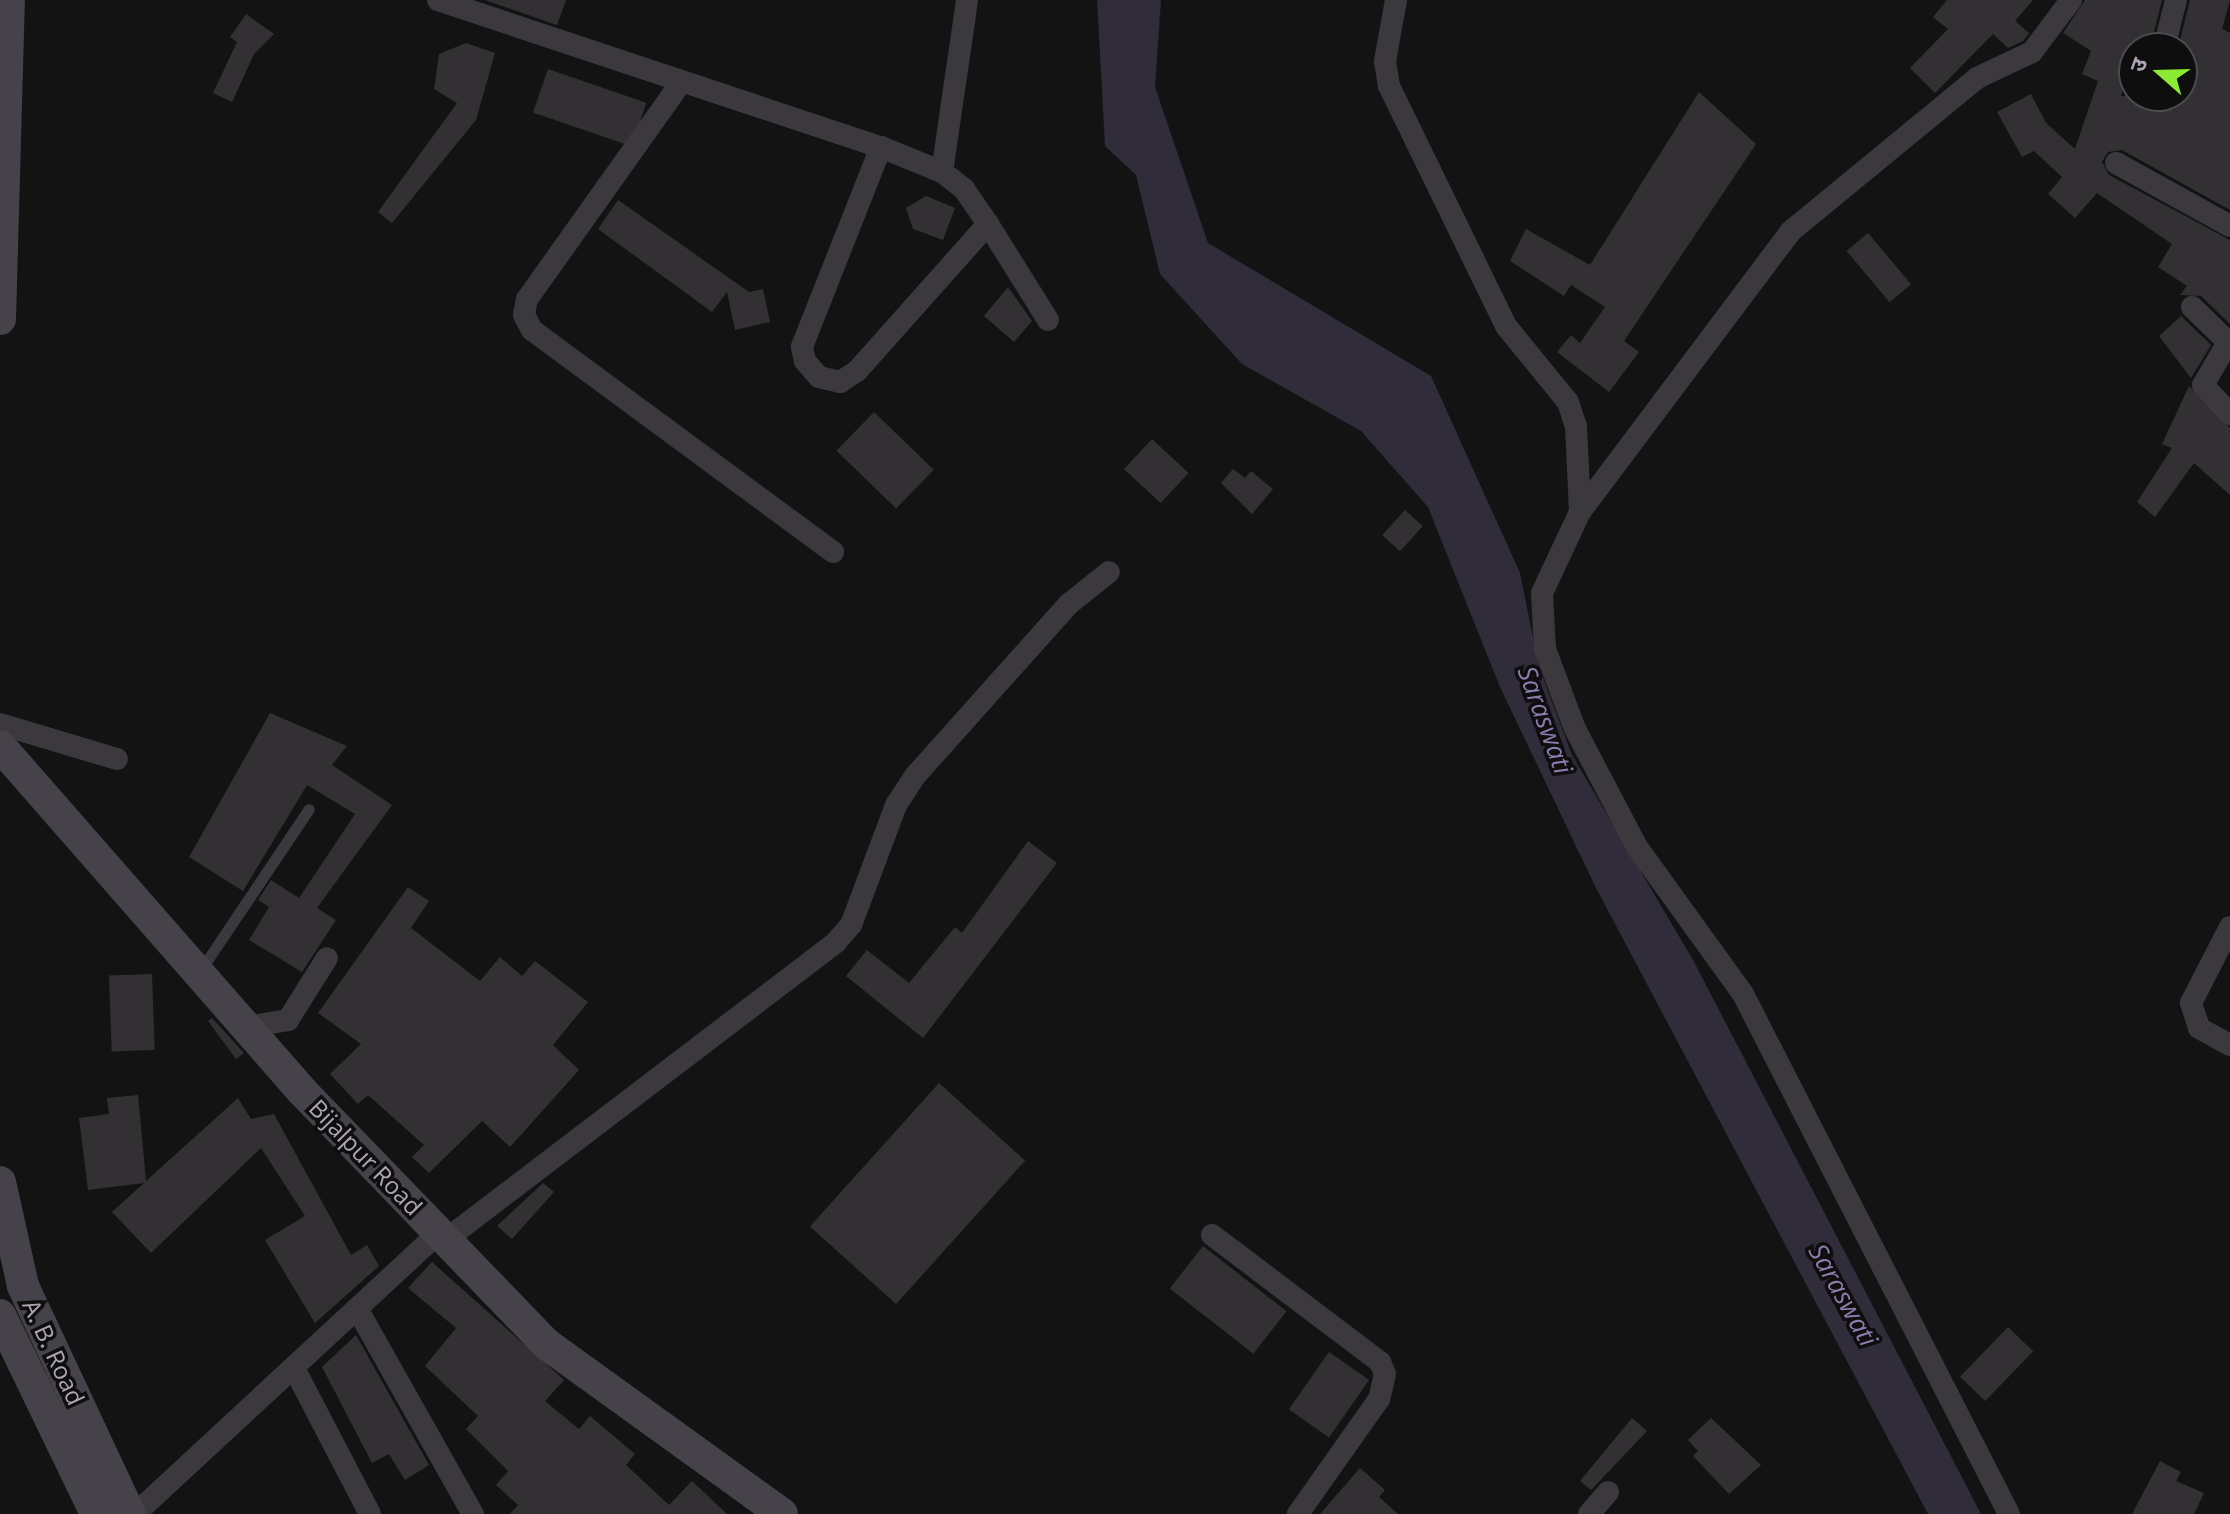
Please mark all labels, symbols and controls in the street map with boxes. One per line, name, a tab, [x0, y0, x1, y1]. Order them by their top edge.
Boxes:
north arrow	[2118, 32, 2198, 112]
text: उ	[2121, 53, 2154, 76]
water label: Saraswati	[1511, 662, 1579, 778]
street label: Bijalpur Road	[304, 1093, 428, 1221]
water label: Saraswati	[1802, 1238, 1884, 1352]
street label: A. B. Road	[17, 1295, 91, 1409]

